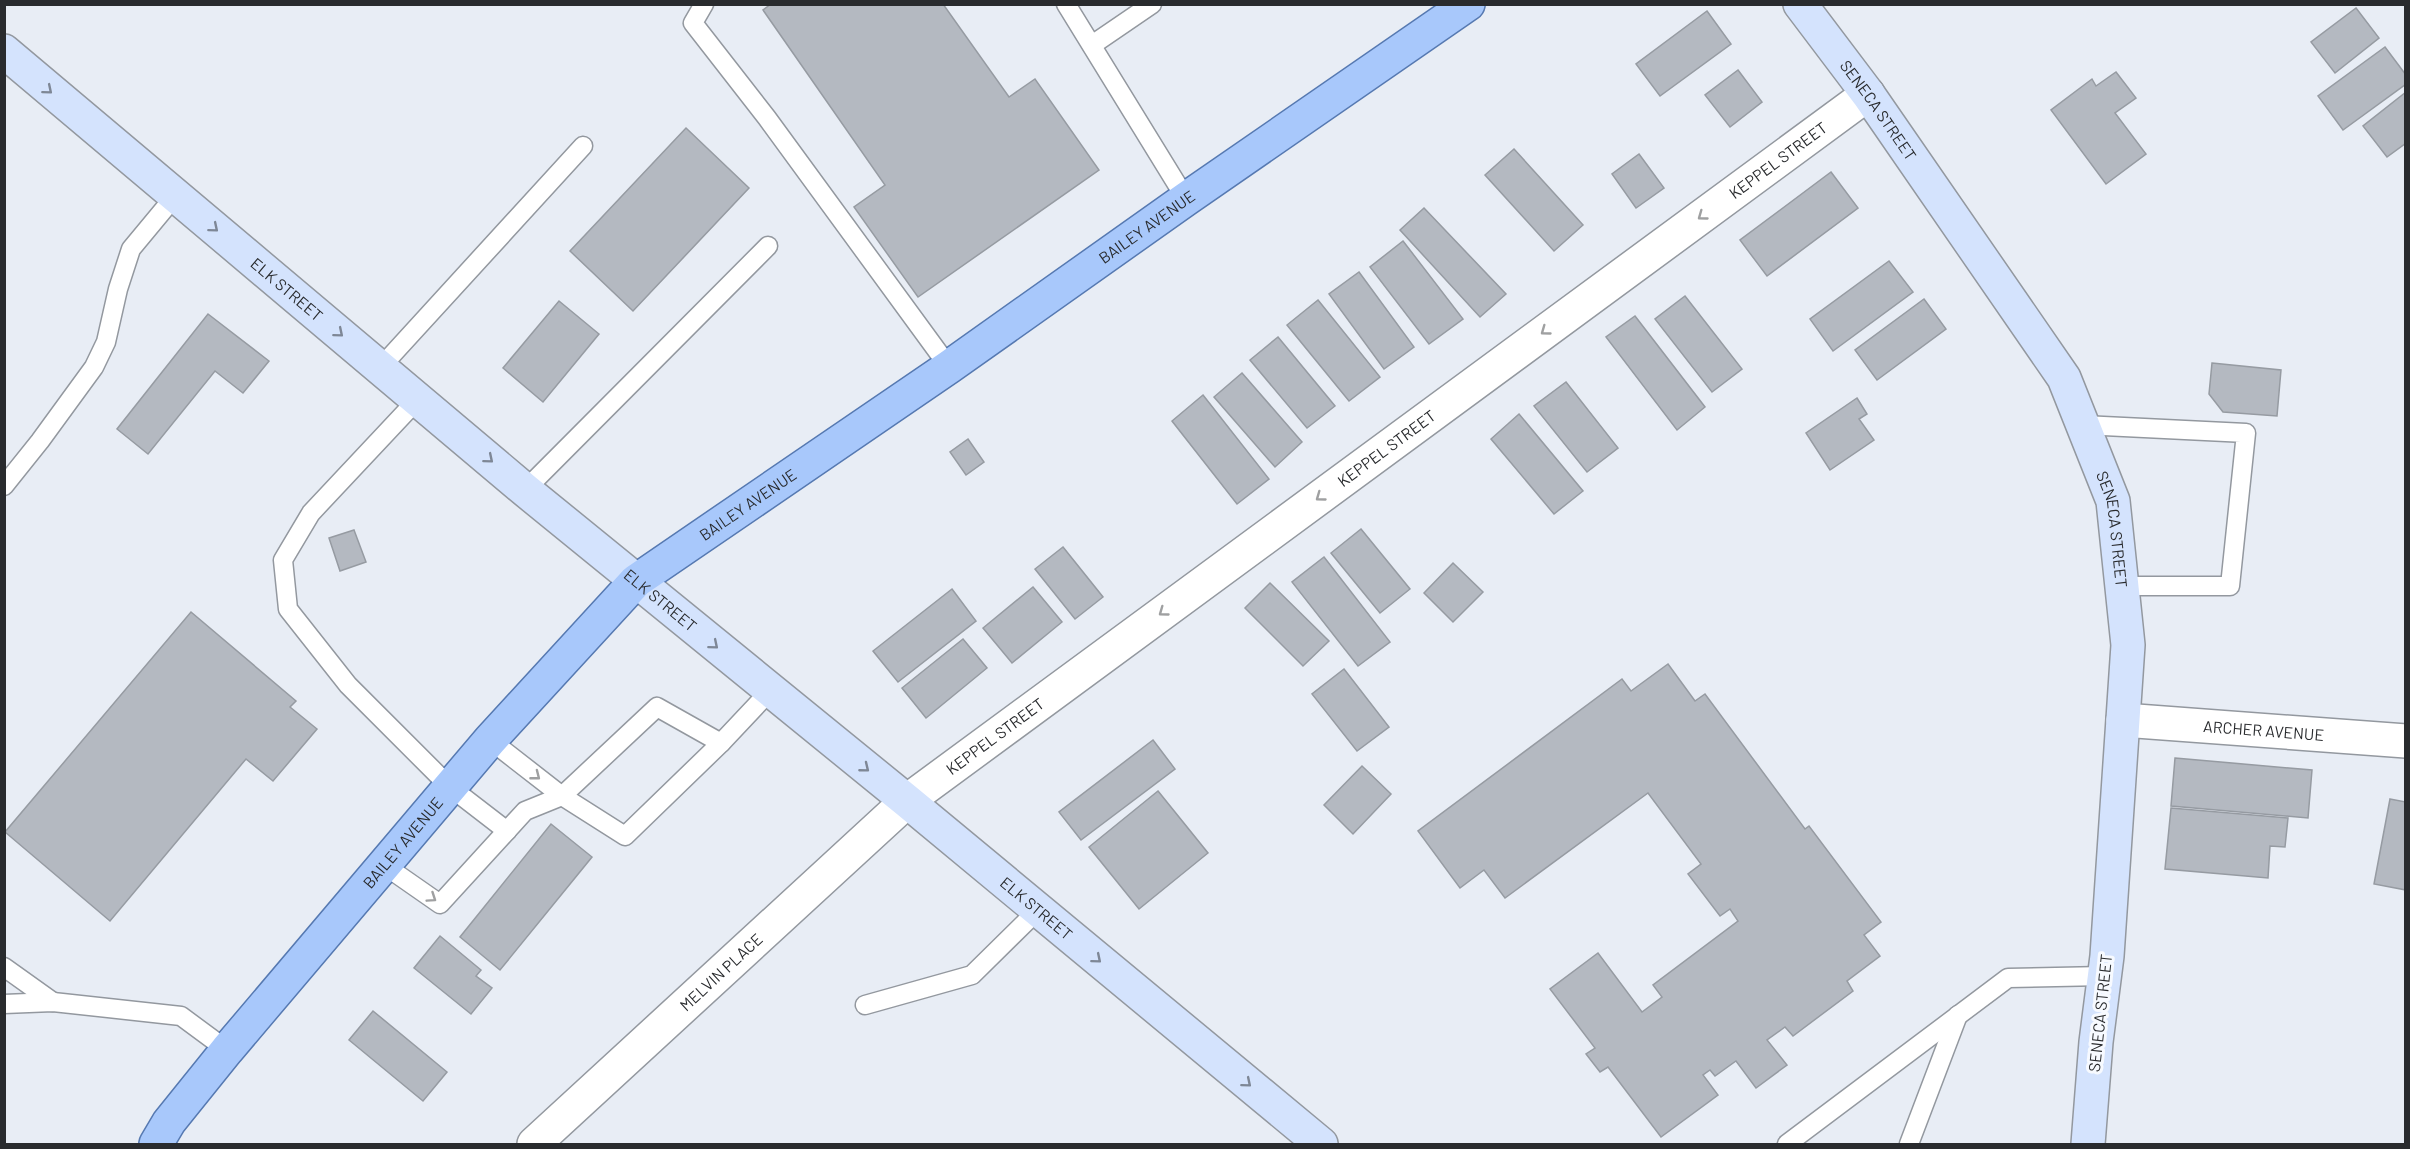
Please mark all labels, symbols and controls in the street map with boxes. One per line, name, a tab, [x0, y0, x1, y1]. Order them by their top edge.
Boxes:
street label: SENECA STREET	[1837, 56, 1921, 164]
one-way arrow	[41, 82, 52, 93]
street label: KEPPEL STREET	[1725, 118, 1830, 202]
street label: BAILEY AVENUE	[1095, 186, 1198, 267]
one-way arrow	[1698, 208, 1709, 219]
one-way arrow	[207, 221, 218, 232]
street label: ELK STREET	[247, 253, 327, 325]
one-way arrow	[1541, 324, 1552, 335]
one-way arrow	[332, 326, 343, 337]
street label: KEPPEL STREET	[1334, 406, 1439, 490]
one-way arrow	[482, 452, 493, 463]
street label: BAILEY AVENUE	[696, 464, 800, 544]
street label: SENECA STREET	[2093, 468, 2132, 588]
one-way arrow	[1316, 489, 1327, 500]
street label: ELK STREET	[621, 565, 701, 635]
one-way arrow	[1159, 605, 1170, 616]
one-way arrow	[707, 637, 718, 648]
street label: KEPPEL STREET	[942, 694, 1047, 778]
street label: ARCHER AVENUE	[2203, 716, 2325, 744]
one-way arrow	[858, 760, 869, 771]
one-way arrow	[529, 768, 540, 779]
street label: BAILEY AVENUE	[359, 793, 446, 892]
street label: ELK STREET	[997, 872, 1077, 943]
one-way arrow	[425, 891, 436, 902]
street label: MELVIN PLACE	[675, 929, 766, 1014]
one-way arrow	[1090, 951, 1101, 962]
street label: SENECA STREET	[2084, 953, 2115, 1073]
one-way arrow	[1240, 1076, 1251, 1087]

